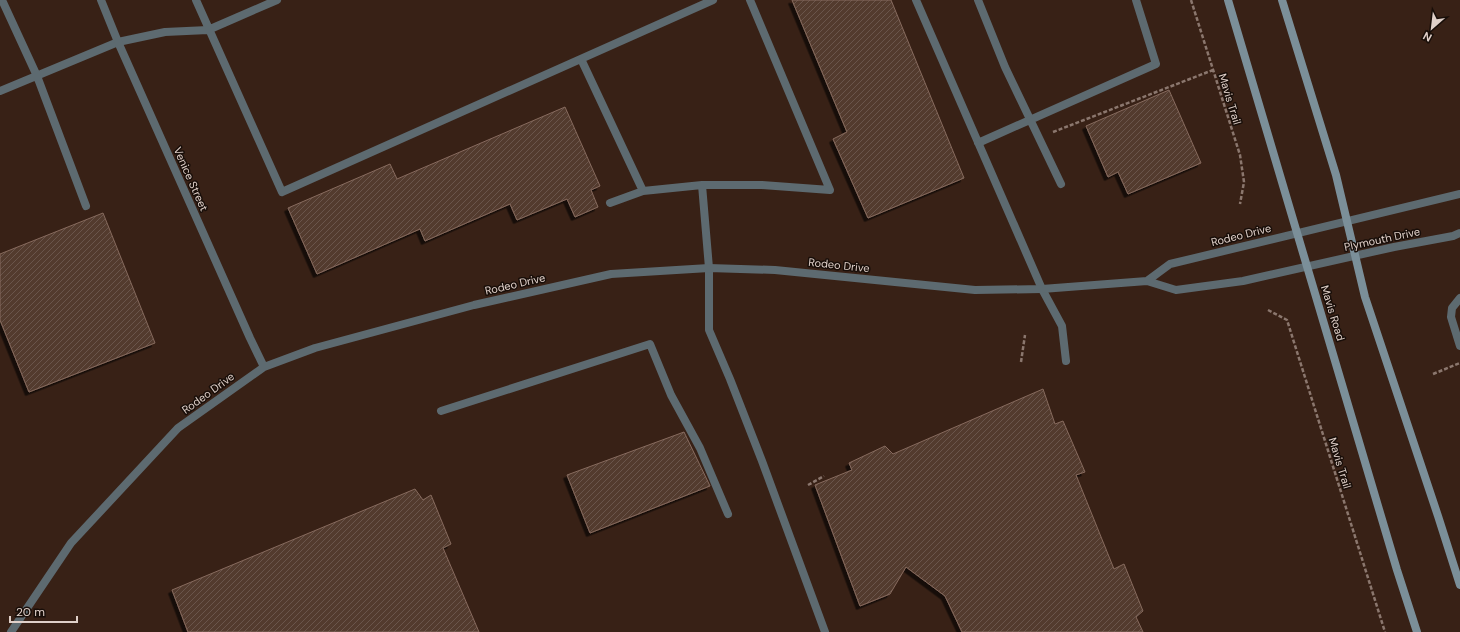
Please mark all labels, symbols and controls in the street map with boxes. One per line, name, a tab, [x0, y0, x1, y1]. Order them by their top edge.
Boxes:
north arrow	[1412, 8, 1452, 48]
text: N	[1420, 29, 1434, 45]
street label: Mavis Trail	[1216, 72, 1244, 126]
street label: Venice Street	[171, 145, 211, 213]
street label: Rodeo Drive	[1210, 221, 1272, 249]
street label: Plymouth Drive	[1343, 224, 1421, 254]
street label: Rodeo Drive	[808, 255, 870, 275]
street label: Rodeo Drive	[484, 270, 546, 298]
street label: Mavis Road	[1318, 283, 1348, 343]
street label: Rodeo Drive	[179, 369, 237, 417]
street label: Mavis Trail	[1326, 436, 1354, 490]
scale bar	[10, 598, 77, 624]
text: 20 m	[16, 604, 45, 620]

